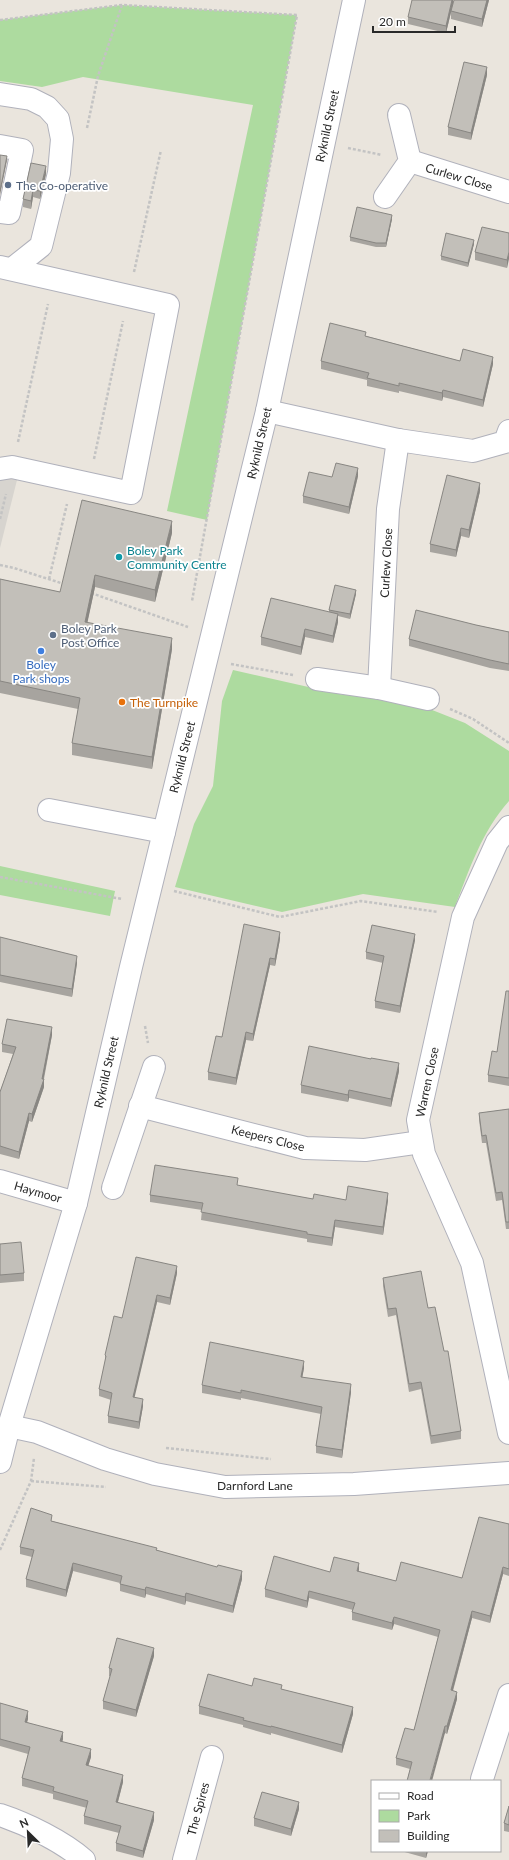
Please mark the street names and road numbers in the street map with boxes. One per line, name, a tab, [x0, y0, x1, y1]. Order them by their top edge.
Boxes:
street label: Ryknild Street	[312, 88, 342, 163]
street label: Curlew Close	[424, 160, 494, 194]
street label: Ryknild Street	[243, 405, 275, 480]
street label: Curlew Close	[377, 528, 395, 598]
street label: Ryknild Street	[166, 719, 198, 794]
street label: Ryknild Street	[90, 1034, 122, 1109]
street label: Warren Close	[412, 1045, 442, 1119]
street label: Keepers Close	[230, 1122, 306, 1154]
street label: Haymoor	[12, 1178, 64, 1206]
street label: Darnford Lane	[217, 1478, 293, 1493]
street label: The Spires	[184, 1781, 212, 1837]

